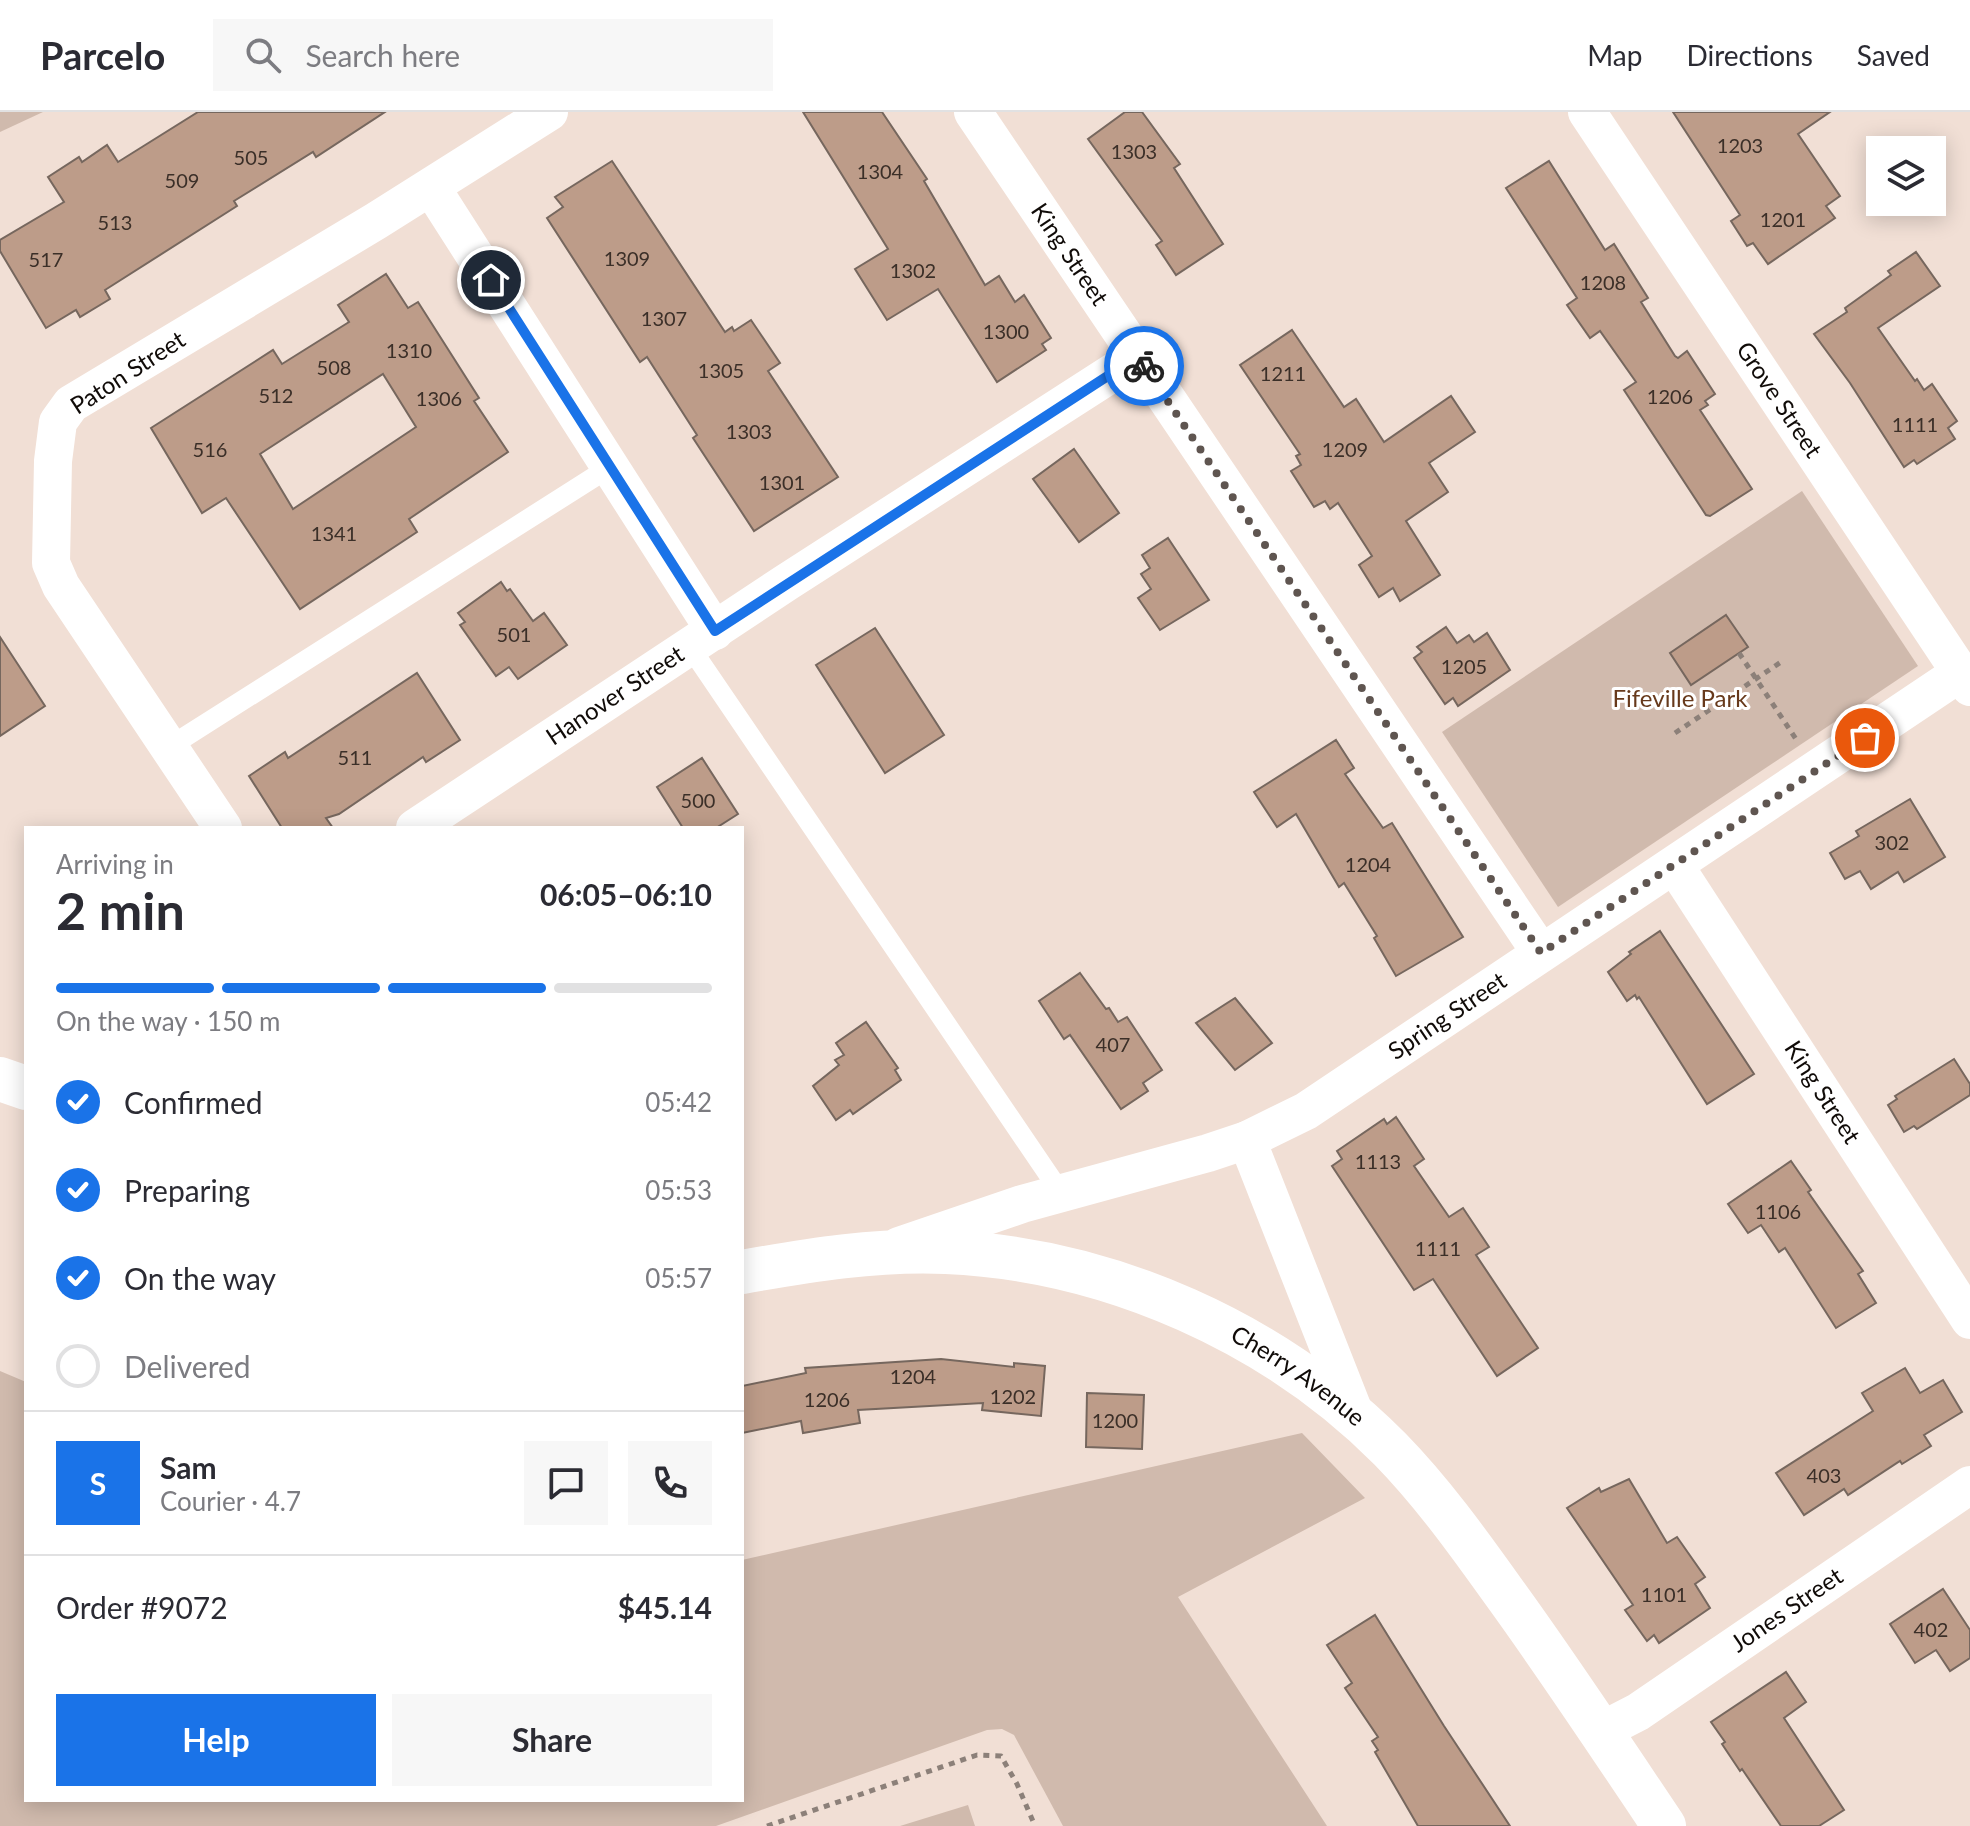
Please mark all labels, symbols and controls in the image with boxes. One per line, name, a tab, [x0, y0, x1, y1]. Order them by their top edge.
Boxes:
search box	[213, 19, 773, 91]
text: Parcelo	[40, 32, 165, 78]
icon: search	[241, 33, 285, 77]
text: Search here	[305, 37, 460, 73]
text: Map	[1587, 38, 1642, 72]
text: Directions	[1686, 38, 1813, 72]
text: Saved	[1857, 38, 1930, 72]
house number: 1203	[1717, 133, 1763, 157]
map controls	[1866, 136, 1946, 216]
button: layers	[1866, 136, 1946, 216]
house number: 1303	[1111, 139, 1157, 163]
house number: 505	[234, 145, 268, 169]
house number: 1304	[857, 159, 904, 183]
house number: 509	[165, 168, 199, 192]
street label: King Street	[1026, 197, 1115, 311]
house number: 1201	[1760, 207, 1806, 231]
house number: 513	[98, 210, 132, 234]
pin	[457, 246, 525, 314]
house number: 1309	[604, 246, 650, 270]
house number: 517	[29, 247, 63, 271]
icon: home	[469, 258, 513, 302]
house number: 1302	[890, 258, 936, 282]
house number: 1208	[1580, 270, 1626, 294]
house number: 1307	[641, 306, 687, 330]
house number: 1300	[983, 319, 1029, 343]
street label: Paton Street	[64, 324, 190, 419]
courier	[1104, 326, 1184, 406]
street label: Grove Street	[1731, 336, 1829, 463]
house number: 1310	[386, 338, 432, 362]
icon: bike	[1122, 344, 1166, 388]
house number: 508	[317, 355, 351, 379]
house number: 1305	[698, 358, 744, 382]
house number: 1211	[1260, 361, 1306, 385]
house number: 512	[259, 383, 293, 407]
house number: 1206	[1647, 384, 1693, 408]
house number: 1306	[416, 386, 462, 410]
house number: 1111	[1892, 412, 1938, 436]
house number: 1303	[726, 419, 772, 443]
house number: 516	[193, 437, 227, 461]
house number: 1209	[1322, 437, 1368, 461]
house number: 1301	[759, 470, 805, 494]
house number: 1341	[311, 521, 357, 545]
house number: 501	[497, 622, 531, 646]
street label: Hanover Street	[540, 638, 689, 750]
house number: 1205	[1441, 654, 1487, 678]
park label: Fifeville Park	[1613, 683, 1748, 712]
pin	[1831, 704, 1899, 772]
icon: bag	[1843, 716, 1887, 760]
house number: 511	[338, 745, 372, 769]
house number: 500	[681, 788, 715, 812]
house number: 302	[1875, 830, 1909, 854]
text: Arriving in	[56, 848, 174, 880]
house number: 1204	[1345, 852, 1392, 876]
text: 06:05–06:10	[540, 876, 712, 912]
text: 2 min	[56, 879, 185, 941]
street label: Spring Street	[1382, 965, 1512, 1065]
text: On the way · 150 m	[56, 1005, 280, 1037]
house number: 407	[1096, 1032, 1130, 1056]
street label: King Street	[1779, 1035, 1868, 1149]
icon: check	[56, 1080, 100, 1124]
text: Confirmed	[124, 1084, 263, 1120]
text: 05:42	[645, 1086, 712, 1118]
house number: 1113	[1355, 1149, 1401, 1173]
icon: check	[56, 1168, 100, 1212]
text: Preparing	[124, 1172, 250, 1208]
text: 05:53	[645, 1174, 712, 1206]
house number: 1106	[1755, 1199, 1801, 1223]
house number: 1111	[1415, 1236, 1461, 1260]
icon: check	[56, 1256, 100, 1300]
text: On the way	[124, 1260, 276, 1296]
text: 05:57	[645, 1262, 712, 1294]
street label: Cherry Avenue	[1227, 1318, 1371, 1431]
text: Delivered	[124, 1348, 251, 1384]
house number: 1204	[890, 1364, 937, 1388]
house number: 1202	[990, 1384, 1036, 1408]
house number: 1206	[804, 1387, 850, 1411]
house number: 1200	[1092, 1408, 1138, 1432]
button: chat	[524, 1441, 608, 1525]
button: phone	[628, 1441, 712, 1525]
text: Sam	[160, 1449, 217, 1485]
house number: 403	[1807, 1463, 1841, 1487]
text: S	[90, 1465, 106, 1501]
text: Courier · 4.7	[160, 1485, 301, 1517]
street label: Jones Street	[1725, 1560, 1848, 1657]
house number: 1101	[1641, 1582, 1687, 1606]
text: Order #9072	[56, 1589, 228, 1625]
text: $45.14	[618, 1589, 712, 1625]
house number: 402	[1914, 1617, 1948, 1641]
button: Help	[56, 1694, 376, 1786]
button: Share	[392, 1694, 712, 1786]

